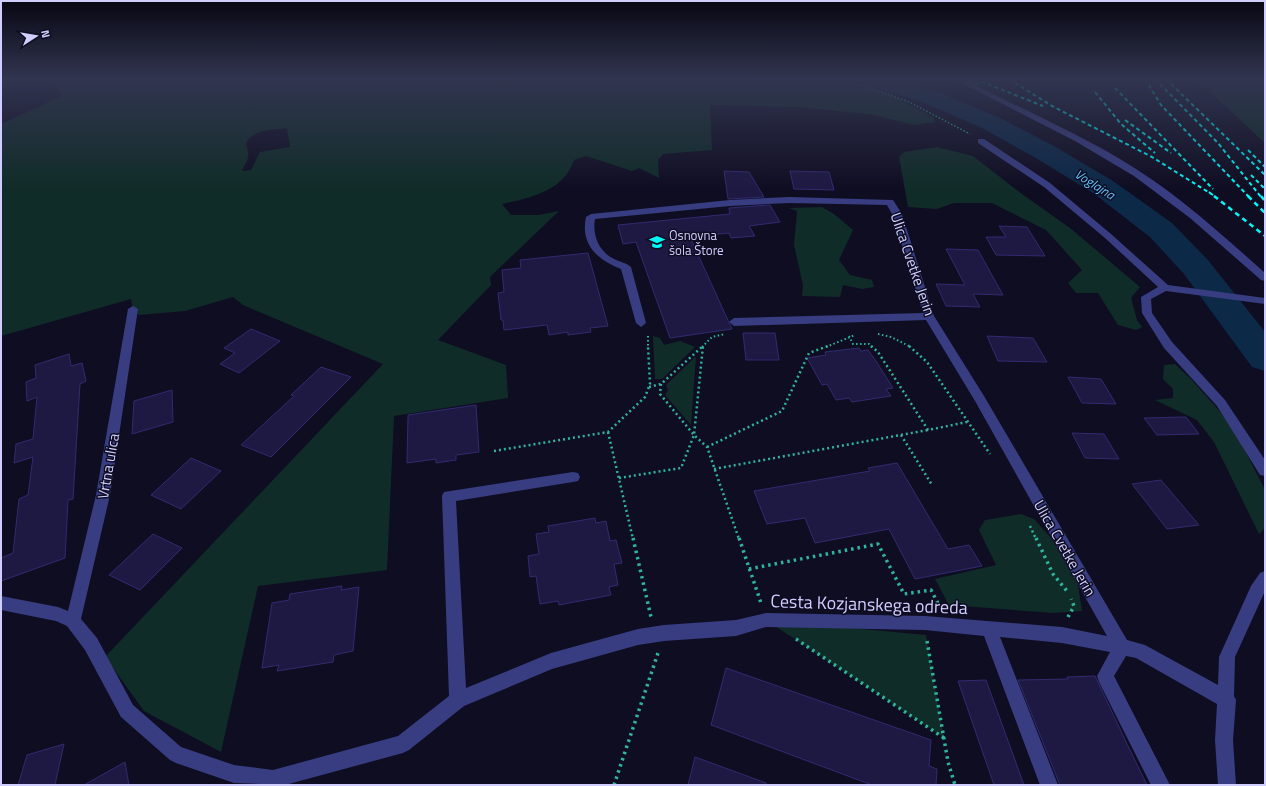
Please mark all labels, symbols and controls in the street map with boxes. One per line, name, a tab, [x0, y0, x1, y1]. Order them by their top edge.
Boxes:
north arrow	[16, 16, 56, 56]
text: N	[37, 29, 54, 39]
water label: Voglajna	[1071, 164, 1120, 205]
street label: Ulica Cvetke Jerin	[885, 209, 941, 319]
place label: Osnovna šola Štore	[669, 225, 724, 260]
school or university icon: Osnovna šola Štore	[648, 233, 666, 251]
street label: Vrtna ulica	[91, 431, 125, 501]
street label: Ulica Cvetke Jerin	[1028, 496, 1102, 600]
street label: Cesta Kozjanskega odreda	[770, 587, 968, 621]

